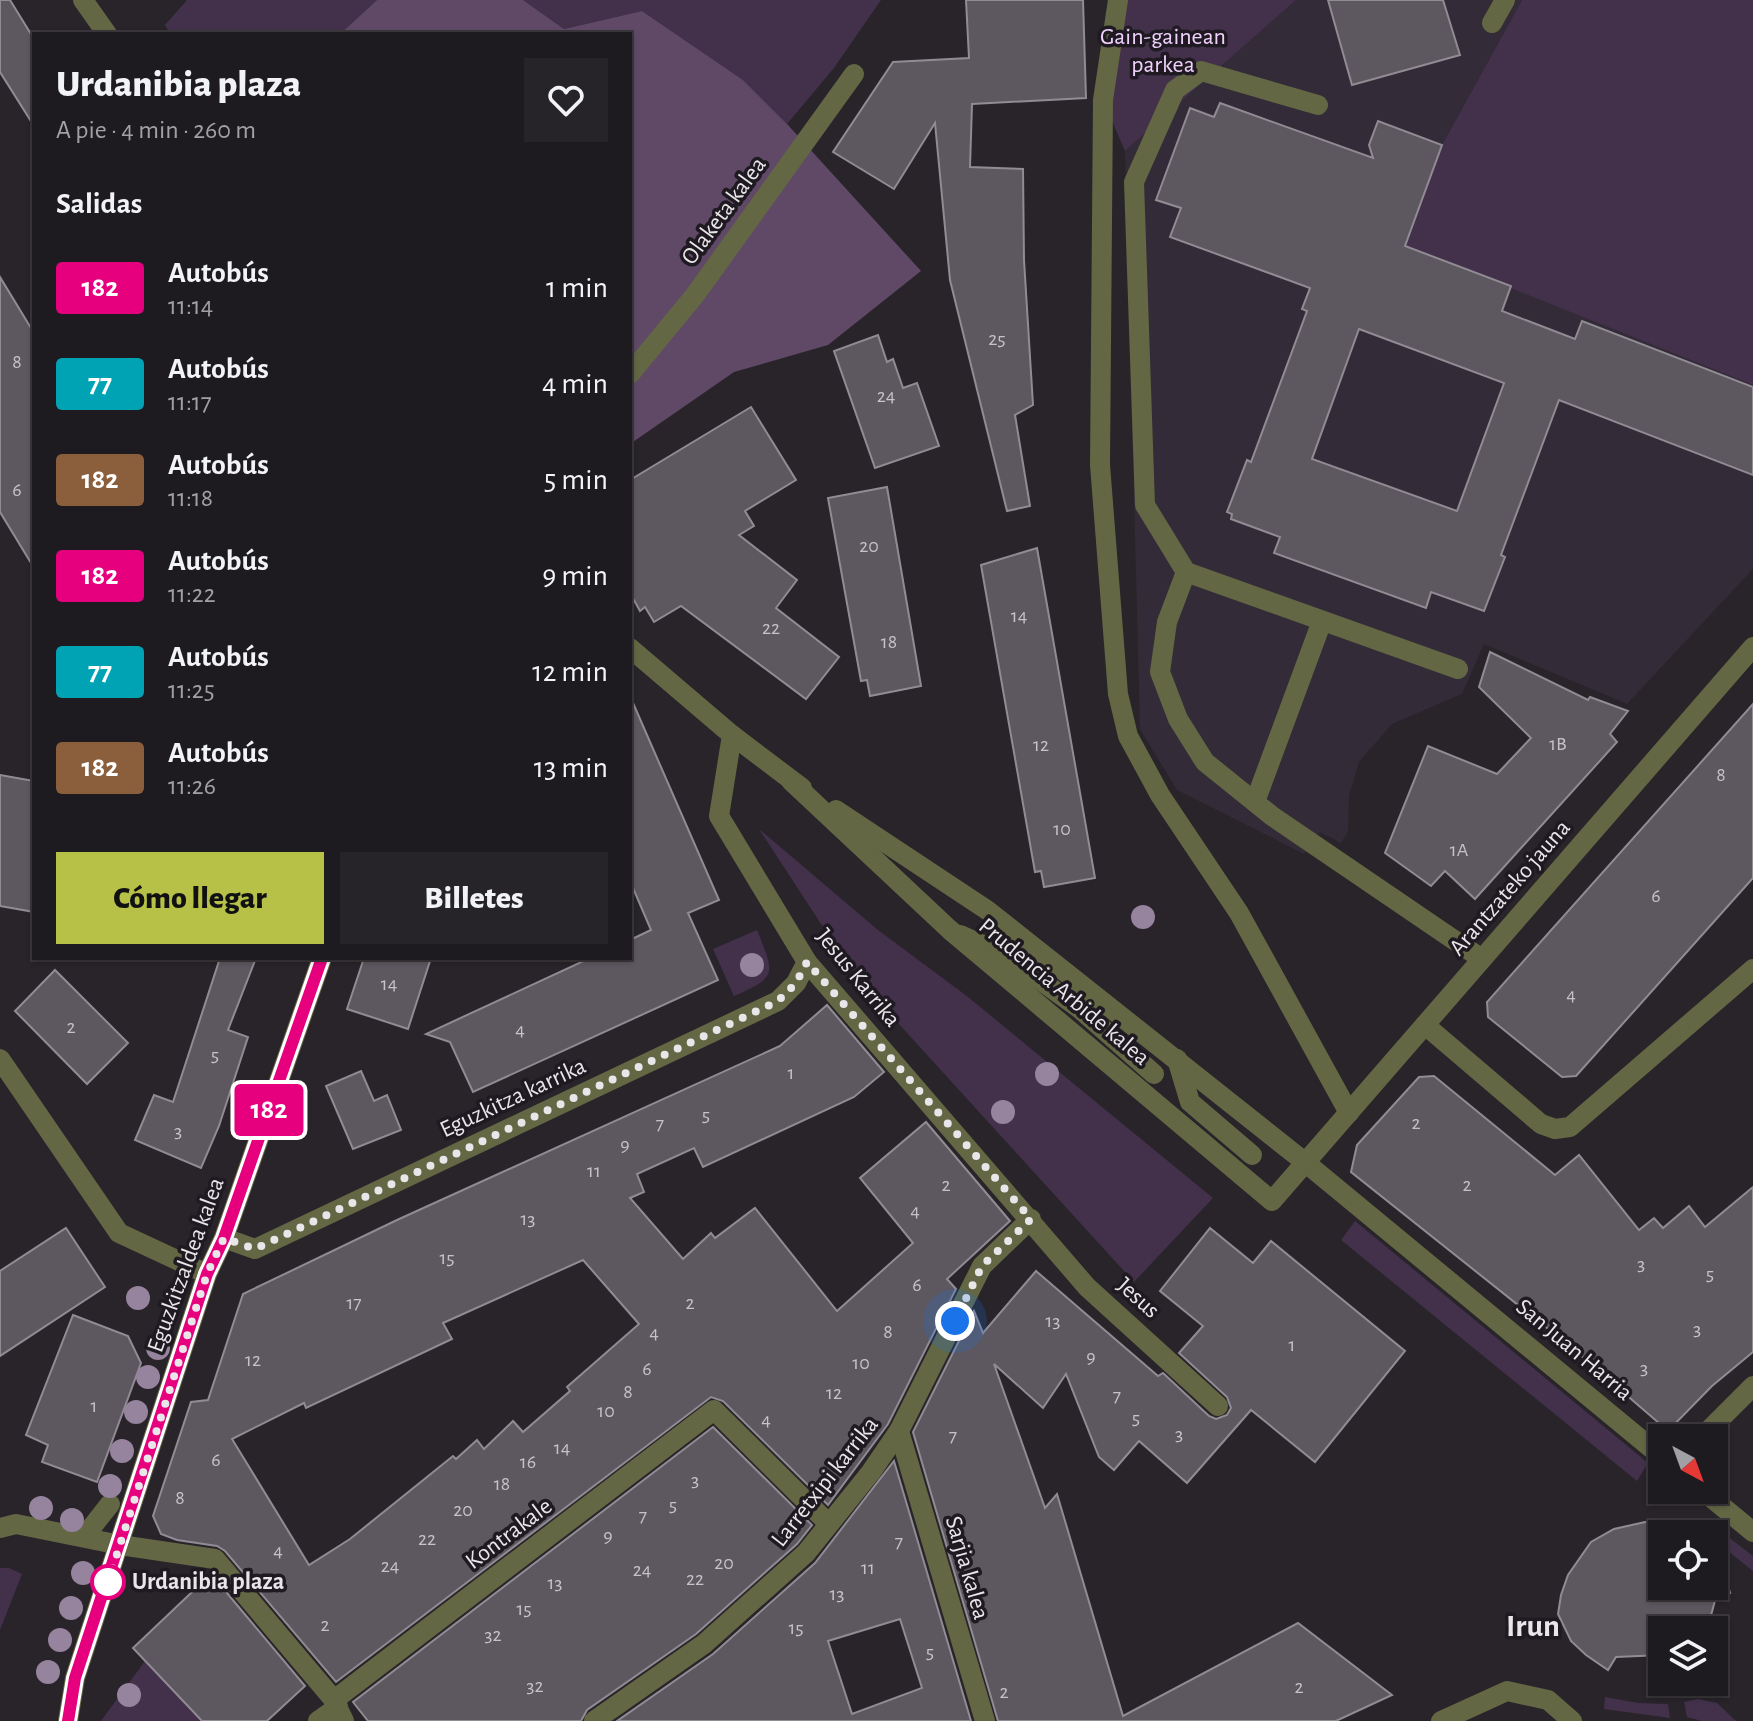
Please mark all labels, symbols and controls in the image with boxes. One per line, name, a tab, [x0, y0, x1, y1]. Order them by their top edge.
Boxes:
park label: Gain-gainean parkea	[1100, 25, 1226, 77]
button: heart	[524, 58, 608, 142]
text: Urdanibia plaza	[56, 66, 301, 104]
text: A pie · 4 min · 260 m	[56, 117, 256, 143]
street label: Olaketa kalea	[677, 153, 771, 269]
text: Salidas	[56, 189, 142, 219]
text: Autobús	[168, 258, 269, 288]
text: 1 min	[546, 273, 608, 303]
text: 182	[81, 274, 119, 302]
text: 11:14	[168, 293, 213, 319]
house number: 25	[988, 329, 1006, 349]
house number: 8	[12, 352, 22, 372]
text: Autobús	[168, 354, 269, 384]
text: 4 min	[542, 369, 608, 399]
text: 77	[88, 370, 112, 398]
house number: 24	[877, 386, 895, 406]
text: 11:17	[168, 389, 212, 415]
text: Autobús	[168, 450, 269, 480]
text: 5 min	[544, 465, 608, 495]
text: 182	[81, 466, 119, 494]
house number: 6	[12, 480, 22, 500]
text: 11:18	[168, 485, 213, 511]
house number: 20	[859, 536, 879, 556]
text: Autobús	[168, 546, 269, 576]
text: 9 min	[542, 561, 608, 591]
text: 182	[81, 562, 119, 590]
text: 11:22	[168, 581, 216, 607]
house number: 14	[1011, 606, 1027, 626]
house number: 22	[762, 618, 780, 638]
house number: 18	[881, 632, 897, 652]
text: Autobús	[168, 642, 269, 672]
text: 12 min	[532, 657, 608, 687]
text: 77	[88, 658, 112, 686]
text: 11:25	[168, 677, 215, 703]
house number: 1B	[1549, 734, 1567, 754]
house number: 12	[1033, 735, 1049, 755]
text: Autobús	[168, 738, 269, 768]
text: 13 min	[534, 753, 608, 783]
text: 182	[81, 754, 119, 782]
house number: 8	[1716, 765, 1726, 785]
text: 11:26	[168, 773, 216, 799]
street label: Arantzateko jauna	[1445, 816, 1575, 960]
house number: 10	[1053, 819, 1071, 839]
house number: 1A	[1450, 840, 1469, 860]
button: Cómo llegar	[56, 852, 324, 944]
button: Billetes	[340, 852, 608, 944]
house number: 6	[1651, 886, 1661, 906]
street label: Prudencia Arbide kalea	[974, 914, 1154, 1070]
street label: Jesus Karrika	[811, 924, 905, 1032]
house number: 14	[381, 974, 397, 994]
house number: 4	[1566, 985, 1576, 1005]
house number: 2	[66, 1017, 76, 1037]
house number: 4	[515, 1020, 525, 1040]
house number: 5	[211, 1045, 219, 1065]
street label: Eguzkitza karrika	[436, 1054, 590, 1142]
house number: 1	[788, 1063, 794, 1083]
line badge: 182	[223, 1084, 315, 1136]
text: 182	[250, 1096, 288, 1124]
house number: 5	[702, 1105, 710, 1125]
house number: 2	[1411, 1113, 1421, 1133]
house number: 7	[656, 1114, 664, 1134]
house number: 3	[174, 1121, 182, 1141]
house number: 9	[620, 1135, 630, 1155]
house number: 11	[587, 1161, 601, 1181]
street label: Eguzkitzaldea kalea	[143, 1174, 229, 1356]
house number: 2	[941, 1175, 951, 1195]
house number: 2	[1462, 1175, 1472, 1195]
house number: 4	[910, 1201, 920, 1221]
house number: 13	[520, 1209, 536, 1229]
house number: 15	[439, 1248, 455, 1268]
house number: 3	[1637, 1254, 1645, 1274]
house number: 5	[1706, 1264, 1714, 1284]
street label: Jesus	[1112, 1273, 1164, 1323]
house number: 6	[912, 1275, 922, 1295]
house number: 17	[346, 1293, 362, 1313]
house number: 2	[685, 1293, 695, 1313]
street label: San Juan Harria	[1511, 1295, 1637, 1405]
your location	[935, 1301, 975, 1341]
house number: 13	[1045, 1311, 1061, 1331]
house number: 3	[1693, 1319, 1701, 1339]
house number: 8	[883, 1322, 893, 1342]
house number: 4	[649, 1323, 659, 1343]
house number: 1	[1289, 1335, 1295, 1355]
house number: 9	[1086, 1347, 1096, 1367]
house number: 12	[245, 1350, 261, 1370]
house number: 10	[852, 1353, 870, 1373]
house number: 3	[1640, 1358, 1648, 1378]
house number: 6	[642, 1359, 652, 1379]
house number: 8	[623, 1382, 633, 1402]
house number: 12	[826, 1383, 842, 1403]
house number: 7	[1113, 1386, 1121, 1406]
house number: 1	[91, 1396, 97, 1416]
house number: 10	[597, 1401, 615, 1421]
house number: 5	[1132, 1408, 1140, 1428]
house number: 4	[761, 1410, 771, 1430]
street label: Larretxipi karrika	[767, 1413, 883, 1551]
house number: 3	[1175, 1424, 1183, 1444]
north arrow	[1648, 1424, 1728, 1504]
map controls	[1648, 1424, 1728, 1696]
house number: 7	[949, 1426, 957, 1446]
house number: 14	[554, 1438, 570, 1458]
house number: 6	[211, 1450, 221, 1470]
house number: 16	[520, 1452, 536, 1472]
house number: 3	[691, 1470, 699, 1490]
house number: 18	[494, 1474, 510, 1494]
house number: 8	[175, 1488, 185, 1508]
street label: Kontrakale	[461, 1494, 557, 1574]
house number: 5	[669, 1495, 677, 1515]
house number: 20	[453, 1500, 473, 1520]
house number: 7	[639, 1506, 647, 1526]
street label: Sarjia kalea	[941, 1514, 993, 1622]
button: locate	[1648, 1520, 1728, 1600]
house number: 9	[603, 1526, 613, 1546]
house number: 22	[418, 1529, 436, 1549]
house number: 7	[895, 1532, 903, 1552]
house number: 4	[273, 1541, 283, 1561]
house number: 20	[714, 1553, 734, 1573]
house number: 24	[381, 1556, 399, 1576]
house number: 11	[861, 1558, 875, 1578]
house number: 24	[633, 1560, 651, 1580]
marker: Urdanibia plaza	[91, 1565, 125, 1599]
house number: 22	[686, 1569, 704, 1589]
place label: Urdanibia plaza	[132, 1570, 284, 1594]
house number: 13	[547, 1573, 563, 1593]
house number: 13	[829, 1584, 845, 1604]
house number: 15	[516, 1599, 532, 1619]
district label: Irun	[1506, 1610, 1560, 1642]
house number: 2	[320, 1615, 330, 1635]
button: layers	[1648, 1616, 1728, 1696]
house number: 15	[788, 1618, 804, 1638]
house number: 32	[484, 1625, 502, 1645]
house number: 5	[926, 1642, 934, 1662]
house number: 32	[526, 1676, 544, 1696]
house number: 2	[1294, 1677, 1304, 1697]
house number: 2	[999, 1682, 1009, 1702]

